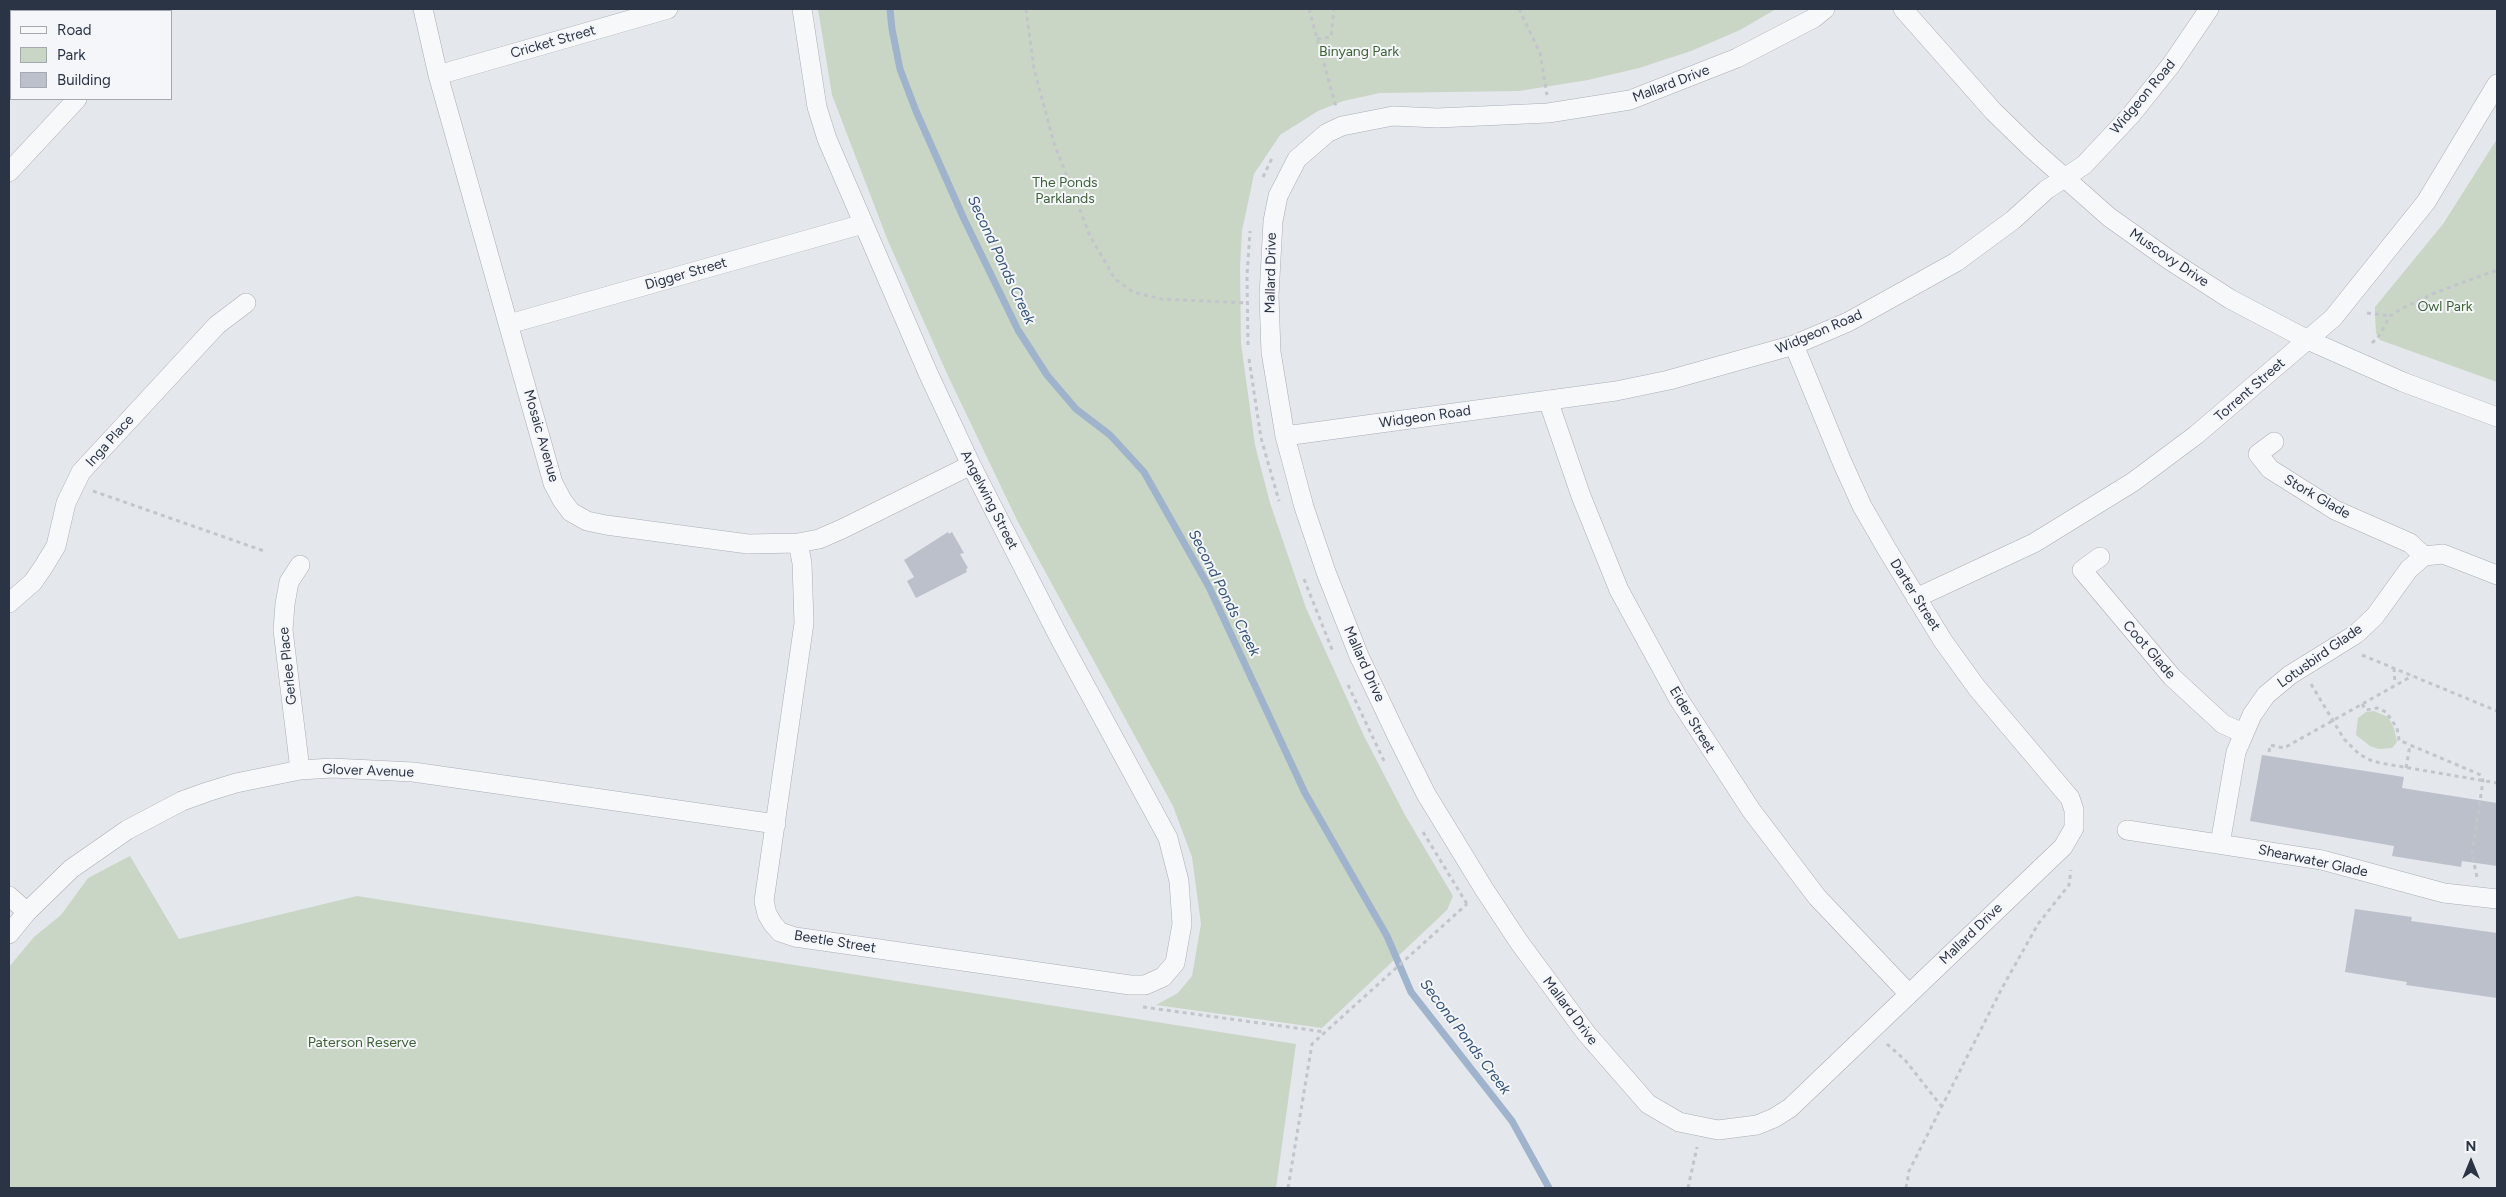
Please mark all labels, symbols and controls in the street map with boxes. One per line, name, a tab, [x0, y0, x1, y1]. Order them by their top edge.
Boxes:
legend	[10, 10, 172, 100]
text: Road	[57, 21, 92, 39]
street label: Cricket Street	[508, 22, 598, 62]
park label: Binyang Park	[1319, 44, 1399, 60]
text: Park	[57, 46, 86, 64]
street label: Widgeon Road	[2107, 56, 2179, 138]
street label: Mallard Drive	[1630, 62, 1712, 106]
text: Building	[57, 71, 111, 89]
park label: The Ponds Parklands	[1032, 175, 1098, 208]
water label: Second Ponds Creek	[963, 193, 1039, 327]
street label: Muscovy Drive	[2126, 225, 2212, 291]
street label: Mallard Drive	[1262, 232, 1280, 314]
street label: Digger Street	[643, 254, 729, 294]
park label: Owl Park	[2417, 299, 2473, 315]
street label: Widgeon Road	[1773, 306, 1865, 358]
street label: Torrent Street	[2211, 355, 2289, 425]
street label: Mosaic Avenue	[520, 388, 562, 484]
street label: Widgeon Road	[1378, 402, 1472, 432]
street label: Inga Place	[82, 412, 138, 470]
street label: Angelwing Street	[957, 448, 1021, 552]
street label: Stork Glade	[2281, 471, 2353, 523]
water label: Second Ponds Creek	[1184, 527, 1264, 659]
street label: Darter Street	[1886, 556, 1944, 634]
street label: Coot Glade	[2119, 617, 2179, 683]
street label: Lotusbird Glade	[2274, 621, 2366, 691]
street label: Mallard Drive	[1340, 624, 1388, 704]
street label: Gerlee Place	[276, 626, 300, 706]
street label: Eider Street	[1666, 684, 1718, 756]
street label: Glover Avenue	[322, 761, 414, 781]
street label: Shearwater Glade	[2257, 841, 2369, 881]
street label: Mallard Drive	[1936, 900, 2006, 968]
street label: Beetle Street	[793, 927, 877, 957]
street label: Mallard Drive	[1539, 974, 1601, 1048]
water label: Second Ponds Creek	[1416, 976, 1514, 1098]
park label: Paterson Reserve	[308, 1035, 416, 1051]
north arrow	[2446, 1137, 2496, 1187]
text: N	[2466, 1138, 2476, 1155]

